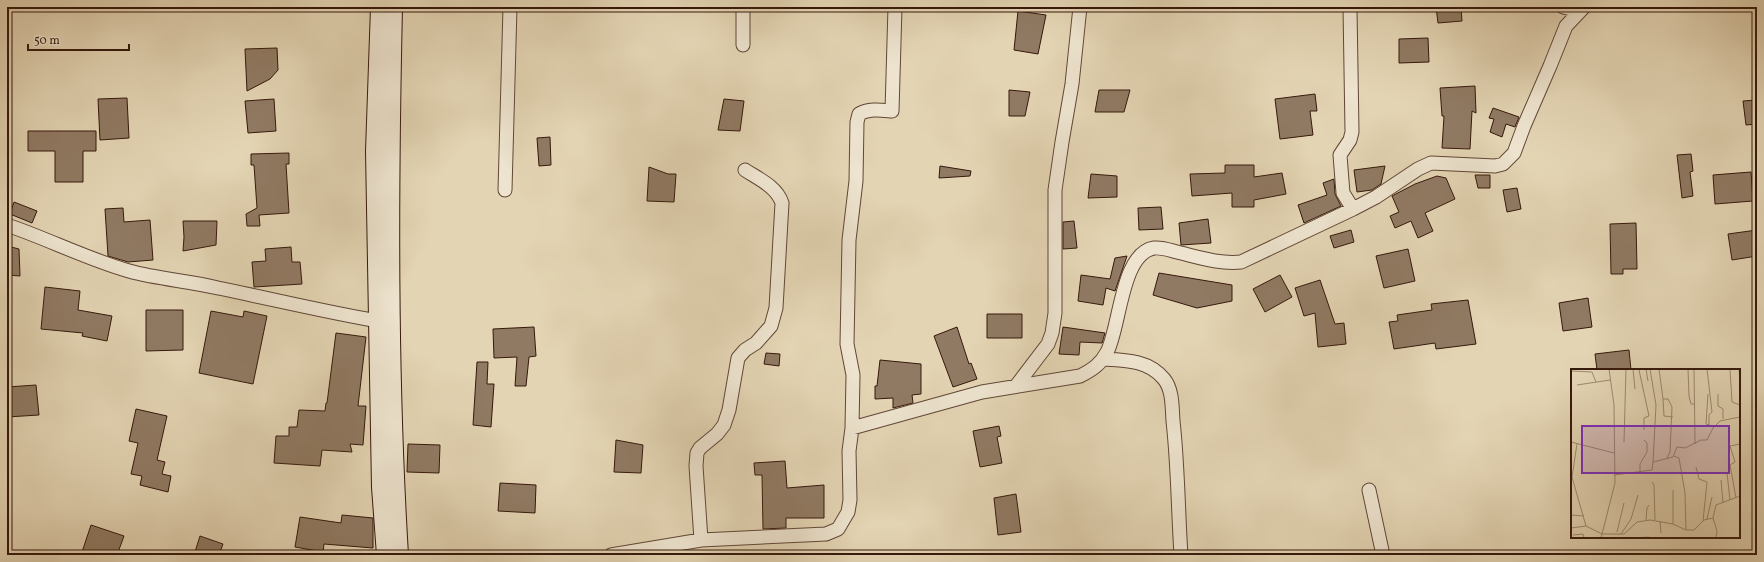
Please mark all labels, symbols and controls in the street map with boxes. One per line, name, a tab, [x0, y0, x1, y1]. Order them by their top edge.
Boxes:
scale bar	[28, 26, 129, 52]
text: 50 m	[34, 33, 60, 49]
inset map	[1571, 369, 1740, 538]

